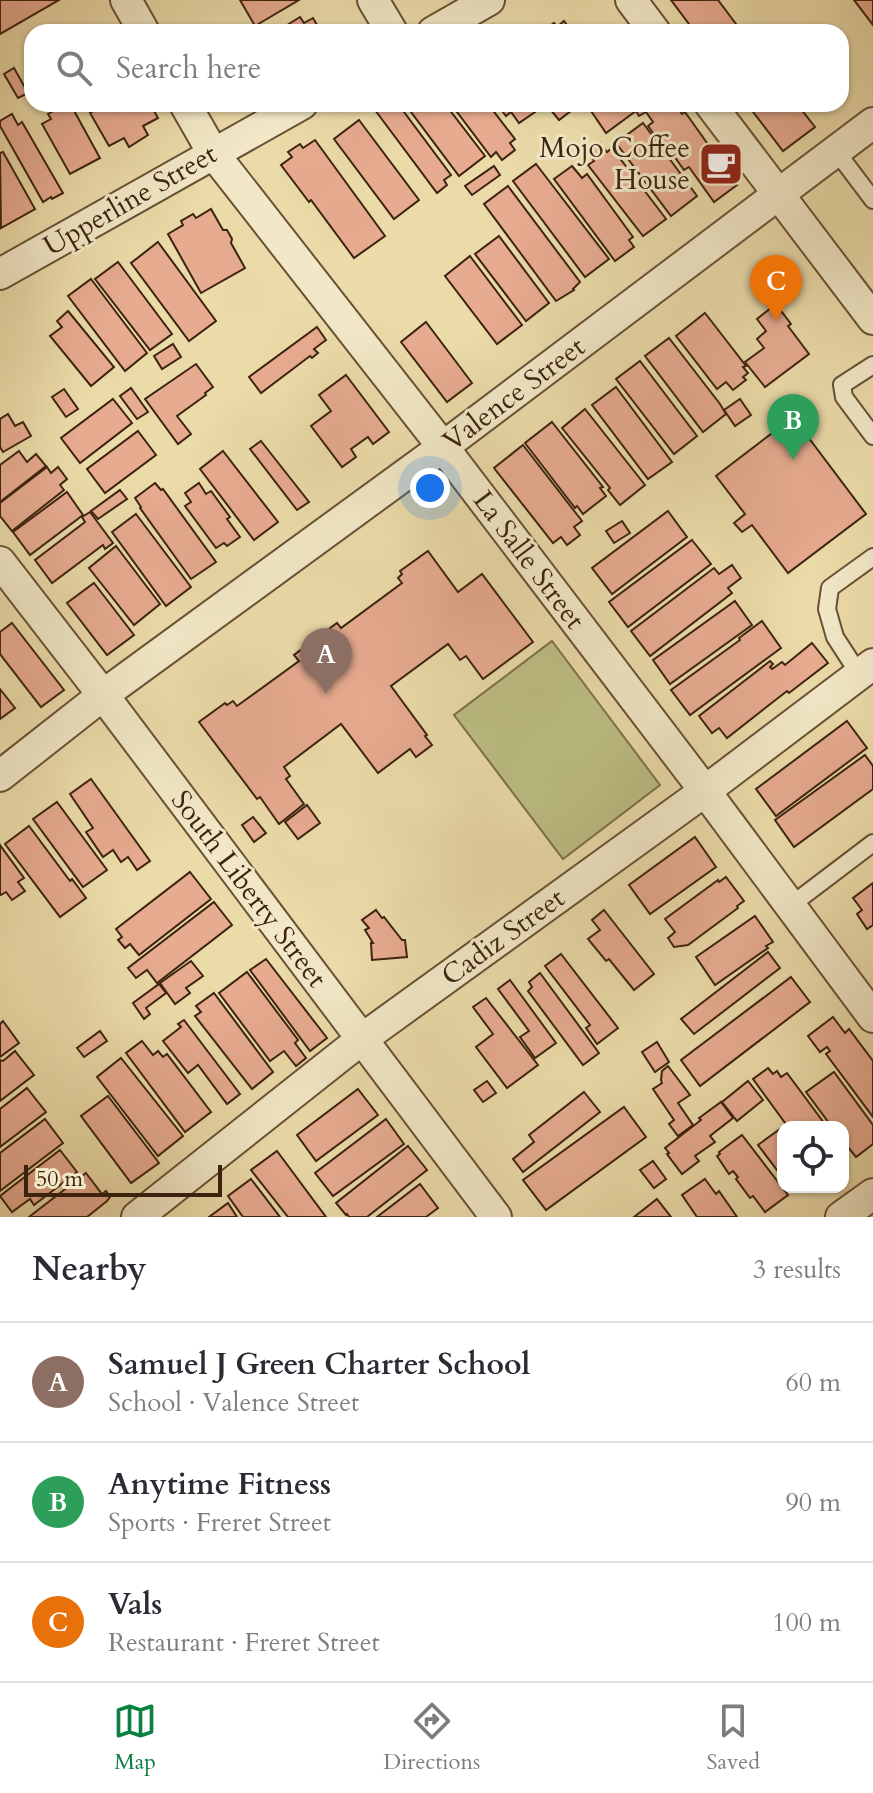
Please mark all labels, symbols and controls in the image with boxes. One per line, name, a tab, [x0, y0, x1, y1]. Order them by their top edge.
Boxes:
search box	[24, 24, 849, 112]
icon: search	[52, 46, 96, 90]
text: Search here	[116, 48, 261, 89]
place label: Mojo Coffee House	[539, 129, 690, 199]
street label: Upperline Street	[36, 135, 224, 265]
cafe icon: Mojo Coffee House	[697, 140, 745, 188]
pin: C	[750, 255, 802, 321]
street label: Valence Street	[435, 328, 593, 460]
pin: B	[767, 394, 819, 460]
your location	[410, 468, 450, 508]
street label: La Salle Street	[464, 483, 594, 637]
pin: A	[300, 628, 352, 694]
street label: South Liberty Street	[162, 783, 336, 995]
street label: Cadiz Street	[434, 879, 572, 995]
map controls	[777, 1121, 849, 1193]
button: locate	[777, 1121, 849, 1193]
scale bar	[24, 1161, 222, 1197]
text: 50 m	[36, 1164, 83, 1194]
text: Nearby	[32, 1246, 147, 1292]
text: 3 results	[753, 1252, 841, 1287]
text: Samuel J Green Charter School	[108, 1344, 530, 1385]
text: A	[48, 1365, 68, 1400]
text: 60 m	[785, 1365, 841, 1400]
text: School · Valence Street	[108, 1385, 359, 1420]
text: Anytime Fitness	[108, 1464, 331, 1505]
text: B	[49, 1485, 67, 1520]
text: 90 m	[785, 1485, 841, 1520]
text: Sports · Freret Street	[108, 1505, 331, 1540]
text: Vals	[108, 1584, 162, 1625]
text: C	[48, 1605, 68, 1640]
text: 100 m	[772, 1605, 841, 1640]
text: Restaurant · Freret Street	[108, 1625, 380, 1660]
tab: Map	[113, 1699, 157, 1777]
tab: Directions	[383, 1699, 480, 1777]
tab: Saved	[707, 1699, 760, 1777]

